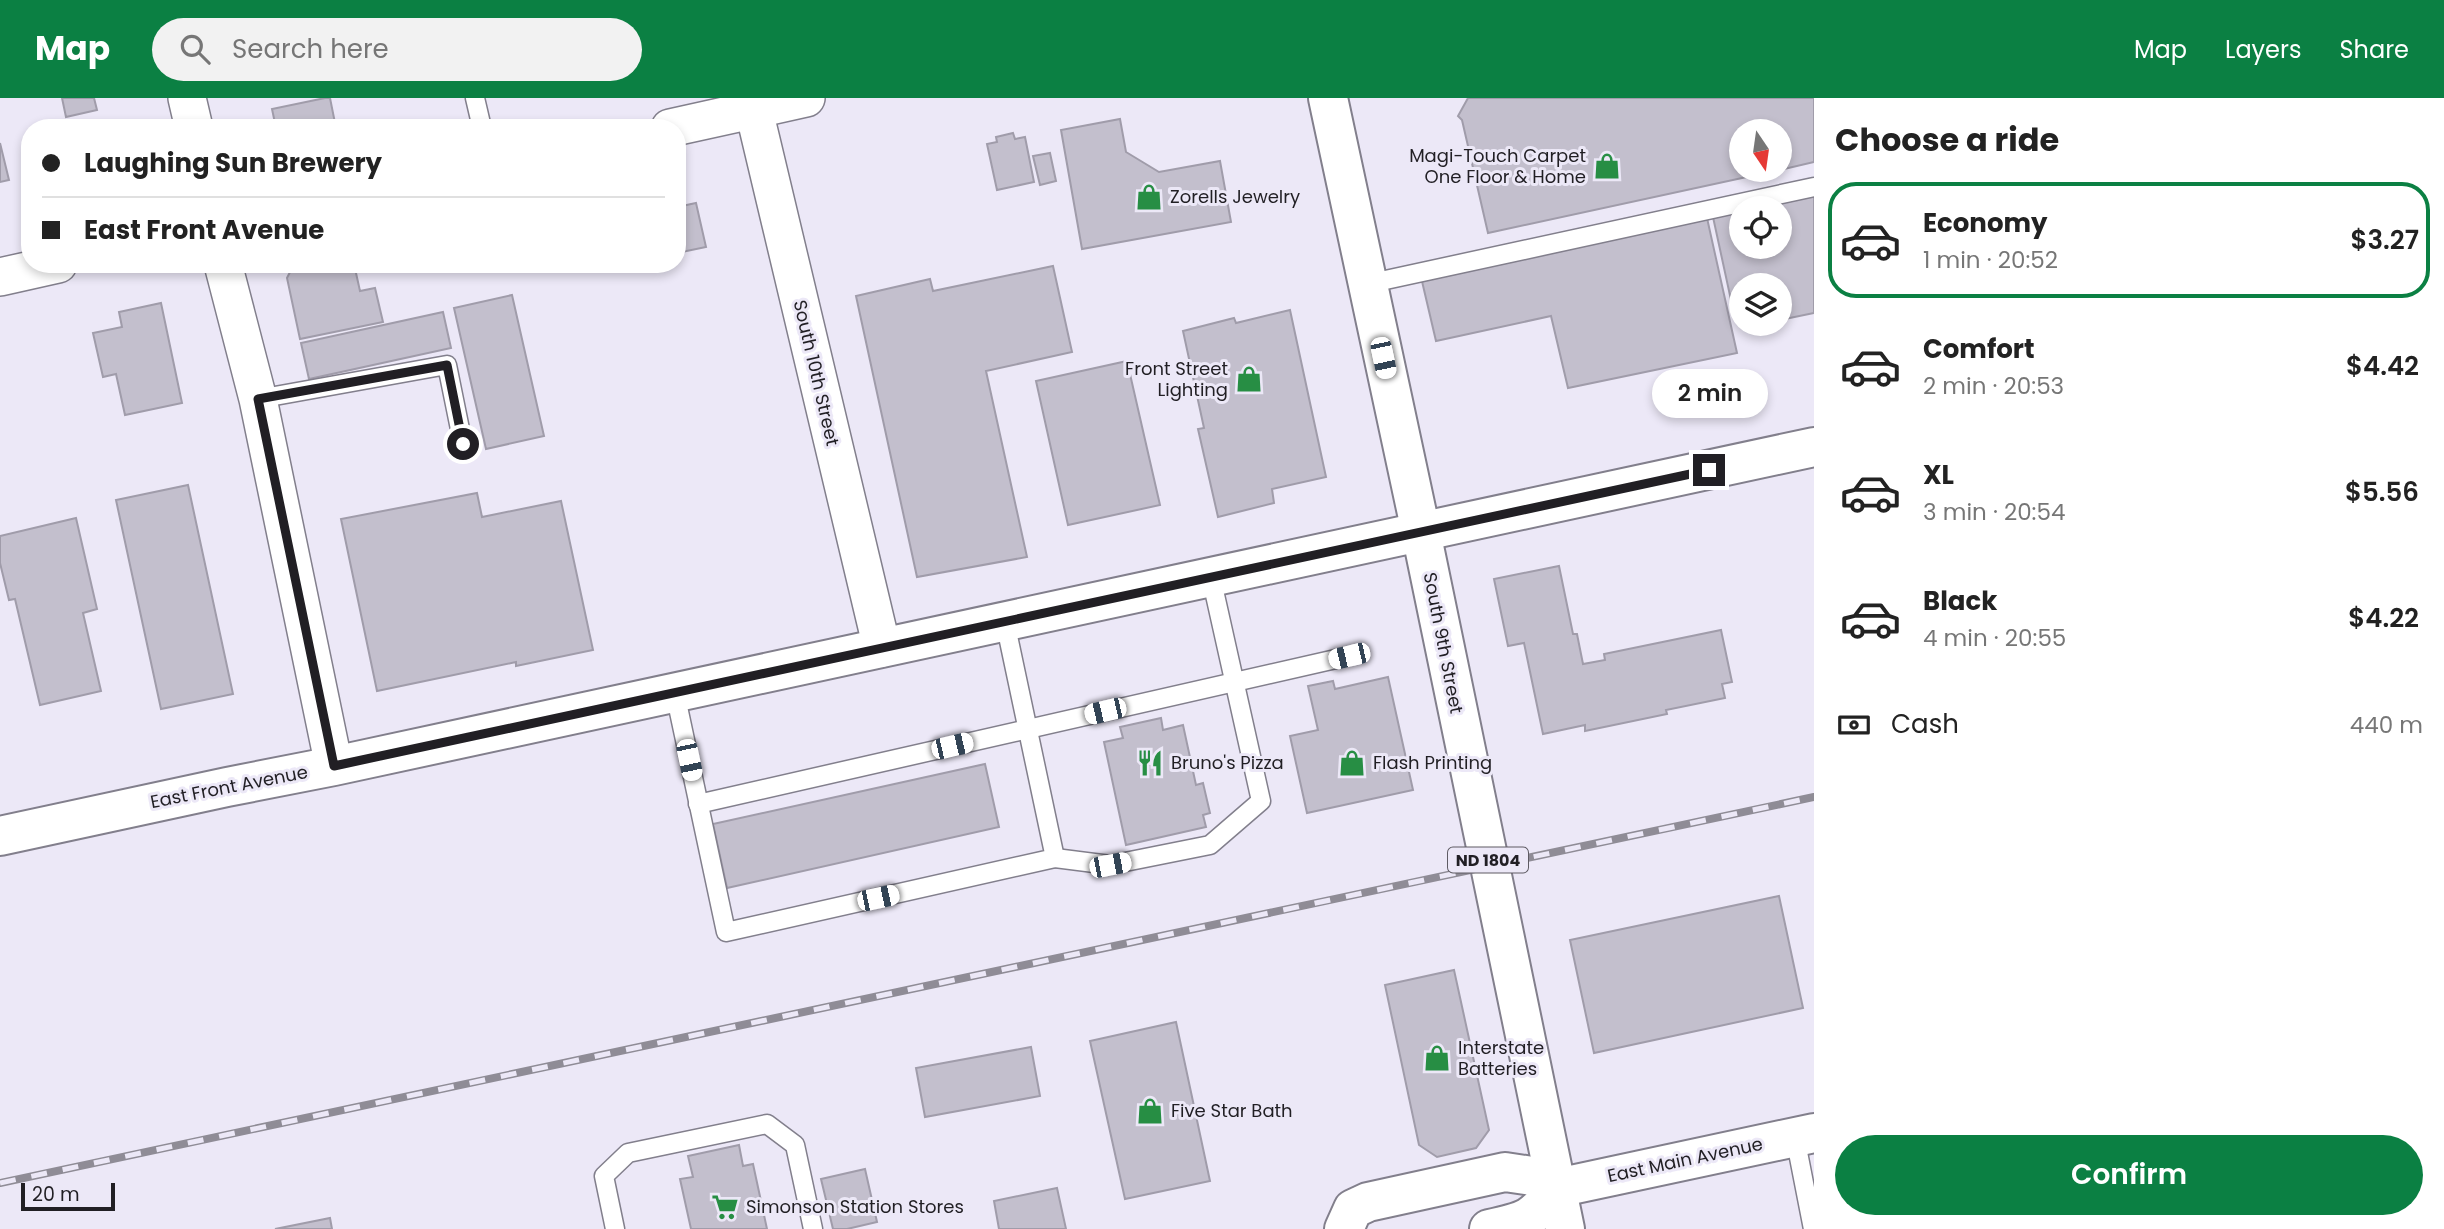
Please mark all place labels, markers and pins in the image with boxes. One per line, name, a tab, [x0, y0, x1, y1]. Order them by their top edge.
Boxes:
place label: Magi-Touch Carpet One Floor & Home	[1409, 143, 1586, 189]
shop icon: Magi-Touch Carpet One Floor & Home	[1592, 151, 1622, 181]
shop icon: Zorells Jewelry	[1134, 182, 1164, 212]
place label: Zorells Jewelry	[1170, 184, 1300, 209]
place label: Front Street Lighting	[1125, 356, 1228, 402]
shop icon: Front Street Lighting	[1234, 364, 1264, 394]
restaurant icon: Bruno's Pizza	[1135, 748, 1165, 778]
shop icon: Flash Printing	[1337, 748, 1367, 778]
place label: Bruno's Pizza	[1171, 750, 1284, 775]
place label: Flash Printing	[1373, 750, 1492, 775]
place label: Interstate Batteries	[1458, 1035, 1544, 1081]
shop icon: Interstate Batteries	[1422, 1043, 1452, 1073]
shop icon: Five Star Bath	[1135, 1096, 1165, 1126]
place label: Five Star Bath	[1171, 1098, 1293, 1123]
supermarket icon: Simonson Station Stores	[710, 1192, 740, 1222]
place label: Simonson Station Stores	[746, 1194, 964, 1219]

